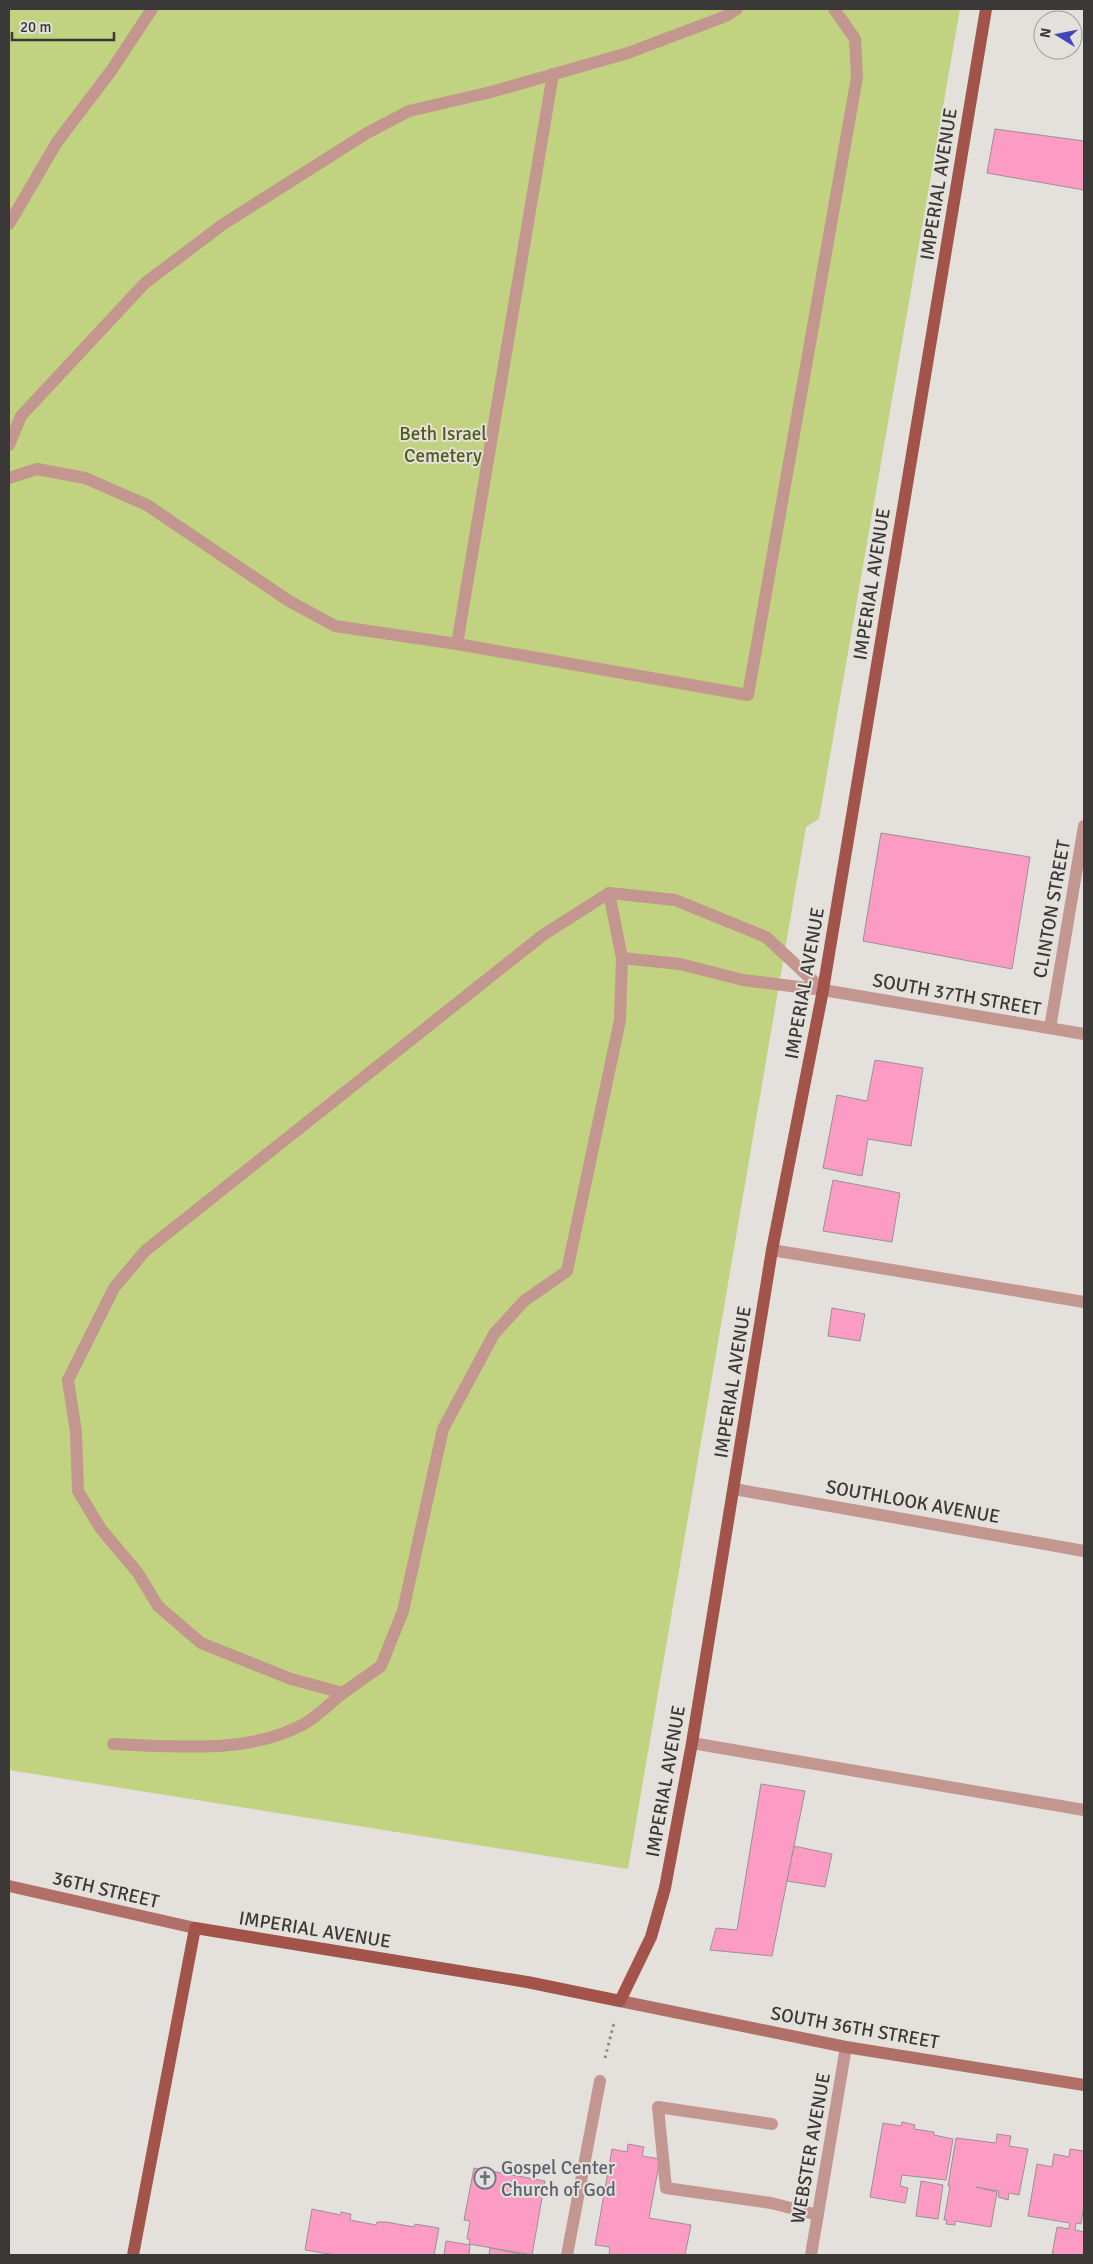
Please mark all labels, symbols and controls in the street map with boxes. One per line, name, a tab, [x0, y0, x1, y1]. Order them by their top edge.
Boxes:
scale bar	[12, 10, 115, 42]
north arrow	[1033, 10, 1083, 60]
text: 20 m	[20, 18, 51, 36]
text: N	[1036, 27, 1055, 39]
street label: IMPERIAL AVENUE	[915, 106, 963, 262]
park label: Beth Israel Cemetery	[399, 422, 487, 468]
street label: IMPERIAL AVENUE	[848, 506, 896, 662]
street label: CLINTON STREET	[1028, 838, 1076, 980]
street label: IMPERIAL AVENUE	[780, 905, 830, 1061]
street label: SOUTH 37TH STREET	[871, 968, 1044, 1022]
street label: IMPERIAL AVENUE	[709, 1304, 757, 1460]
street label: SOUTHLOOK AVENUE	[824, 1475, 1002, 1529]
street label: IMPERIAL AVENUE	[641, 1703, 691, 1859]
street label: 36TH STREET	[50, 1866, 162, 1914]
street label: IMPERIAL AVENUE	[237, 1906, 393, 1954]
street label: SOUTH 36TH STREET	[769, 2001, 942, 2055]
street label: WEBSTER AVENUE	[786, 2071, 836, 2226]
place label: Gospel Center Church of God	[501, 2156, 616, 2202]
church icon: Gospel Center Church of God	[473, 2166, 497, 2190]

